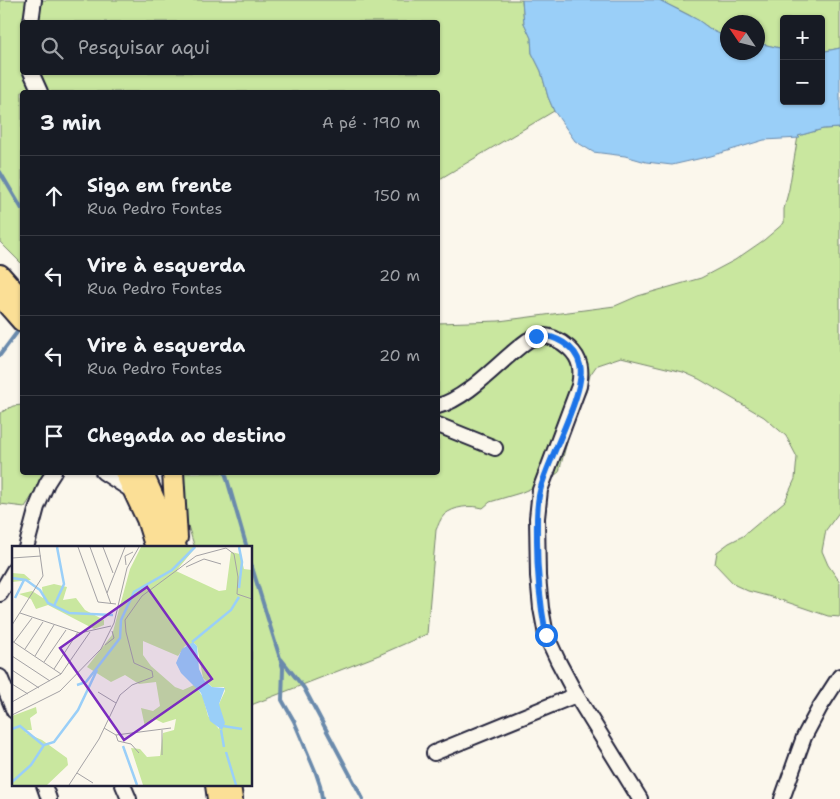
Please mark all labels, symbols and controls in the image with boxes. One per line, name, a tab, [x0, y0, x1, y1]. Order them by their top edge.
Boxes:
north arrow	[720, 15, 765, 60]
map controls	[780, 15, 825, 105]
button: +	[780, 15, 825, 60]
search box	[20, 20, 440, 75]
icon: search	[38, 34, 66, 62]
text: Pesquisar aqui	[78, 35, 210, 60]
button: −	[780, 60, 825, 105]
text: 3 min	[40, 109, 101, 137]
text: A pé · 190 m	[322, 112, 420, 133]
text: Siga em frente	[87, 173, 232, 198]
icon: ahead	[40, 182, 68, 210]
text: 150 m	[373, 185, 420, 206]
text: Rua Pedro Fontes	[87, 198, 222, 219]
text: Vire à esquerda	[87, 253, 245, 278]
icon: left	[40, 262, 68, 290]
text: 20 m	[379, 265, 420, 286]
text: Rua Pedro Fontes	[87, 278, 222, 299]
route end	[525, 325, 548, 348]
text: Vire à esquerda	[87, 333, 245, 358]
icon: left	[40, 342, 68, 370]
text: 20 m	[379, 345, 420, 366]
text: Rua Pedro Fontes	[87, 358, 222, 379]
icon: arrive	[40, 422, 68, 450]
text: Chegada ao destino	[87, 423, 286, 448]
inset map	[12, 546, 252, 786]
route start	[535, 624, 558, 647]

